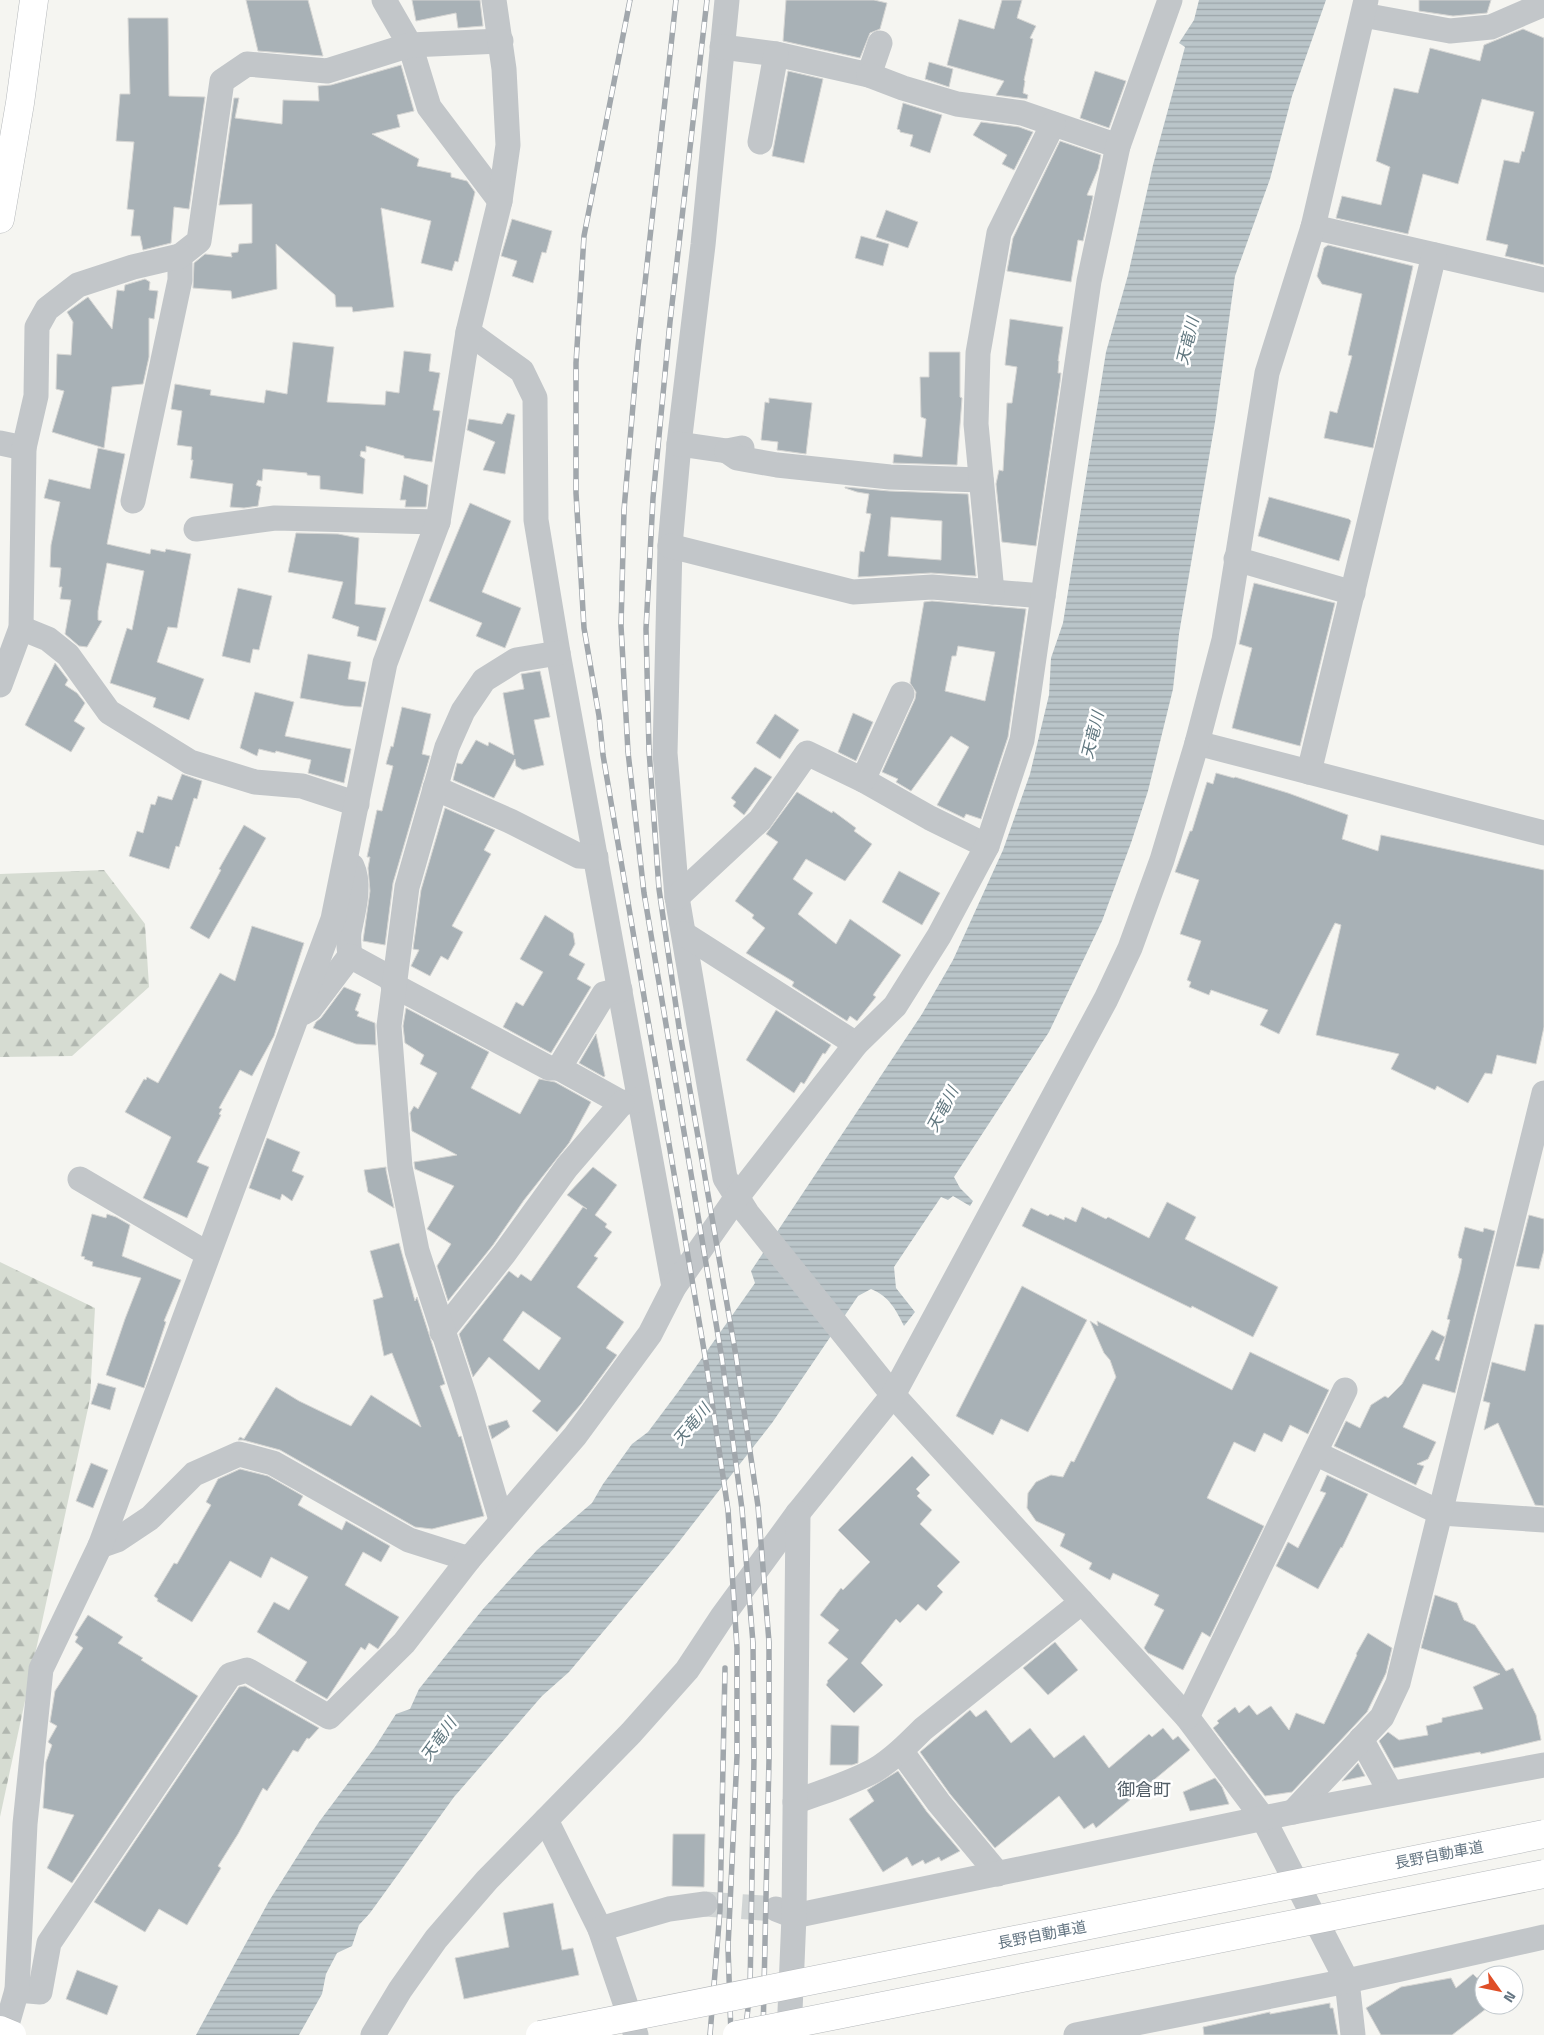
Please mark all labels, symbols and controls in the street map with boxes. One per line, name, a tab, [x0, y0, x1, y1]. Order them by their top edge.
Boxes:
water label: 天竜川	[1170, 313, 1205, 367]
water label: 天竜川	[1075, 707, 1110, 761]
water label: 天竜川	[920, 1080, 965, 1136]
water label: 天竜川	[666, 1396, 717, 1450]
water label: 天竜川	[414, 1711, 463, 1765]
district label: 御倉町	[1117, 1776, 1171, 1803]
street label: 長野自動車道	[1393, 1835, 1485, 1874]
street label: 長野自動車道	[996, 1915, 1088, 1954]
north arrow	[1474, 1965, 1524, 2015]
text: N	[1499, 1988, 1522, 2007]

